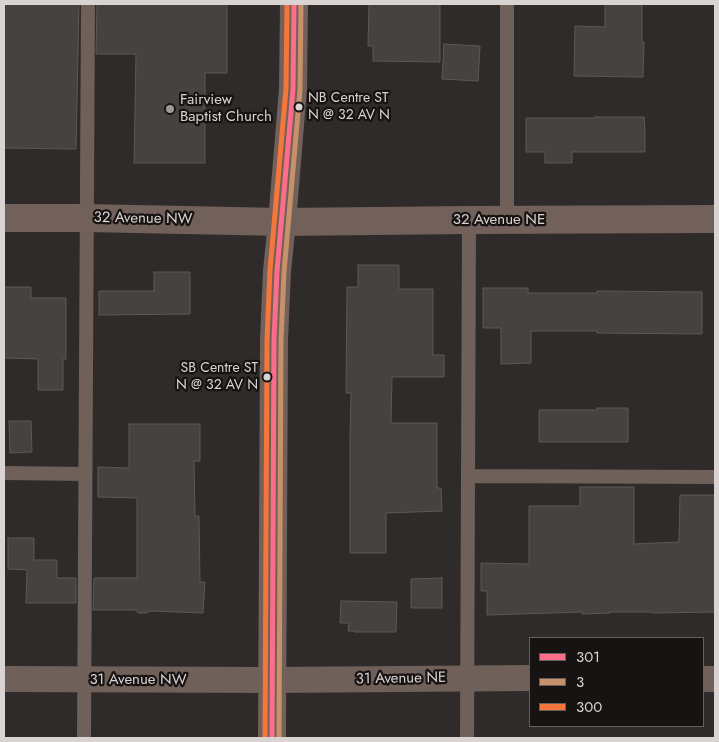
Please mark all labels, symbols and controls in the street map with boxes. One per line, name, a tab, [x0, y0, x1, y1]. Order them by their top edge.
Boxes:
place label: Fairview Baptist Church	[180, 91, 272, 126]
place label: NB Centre ST N @ 32 AV N	[308, 91, 390, 124]
marker: NB Centre ST N @ 32 AV N	[294, 102, 304, 112]
marker: Fairview Baptist Church	[164, 103, 176, 115]
street label: 32 Avenue NW	[93, 209, 193, 229]
street label: 32 Avenue NE	[453, 211, 545, 229]
place label: SB Centre ST N @ 32 AV N	[176, 361, 258, 394]
marker: SB Centre ST N @ 32 AV N	[262, 372, 272, 382]
legend	[529, 637, 704, 727]
text: 301	[576, 646, 600, 668]
street label: 31 Avenue NE	[356, 669, 446, 689]
street label: 31 Avenue NW	[89, 671, 187, 689]
text: 3	[576, 671, 584, 693]
text: 300	[576, 696, 602, 718]

